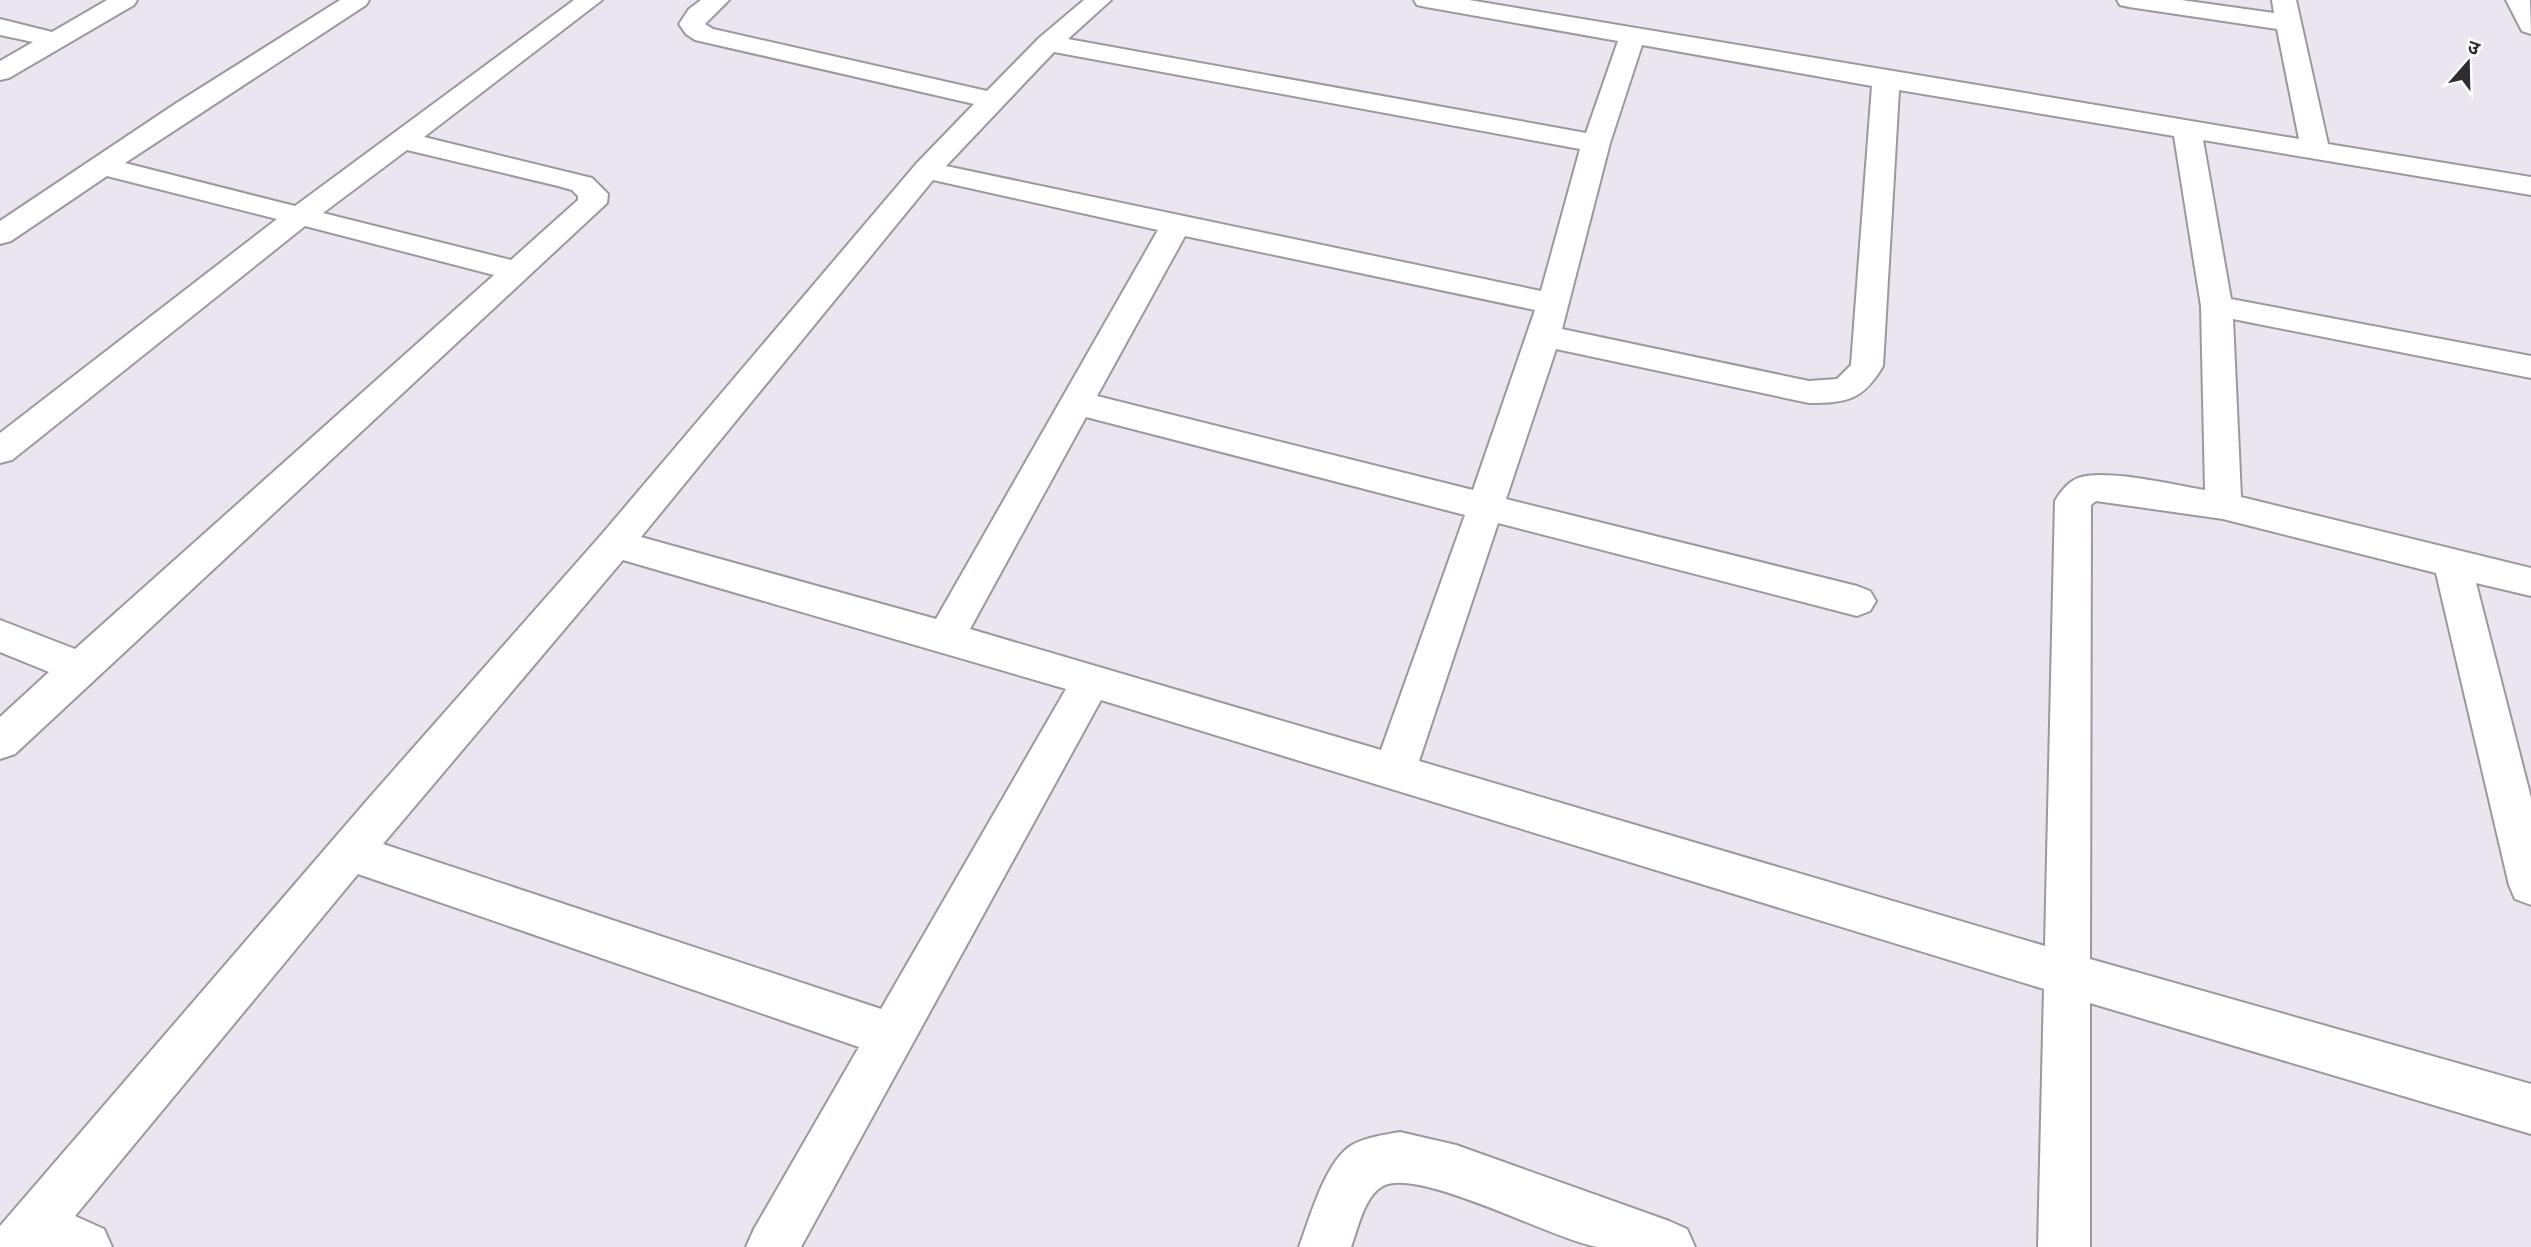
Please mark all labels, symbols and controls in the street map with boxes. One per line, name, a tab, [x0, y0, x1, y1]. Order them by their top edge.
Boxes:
north arrow	[2433, 28, 2503, 98]
text: उ	[2464, 33, 2484, 61]

